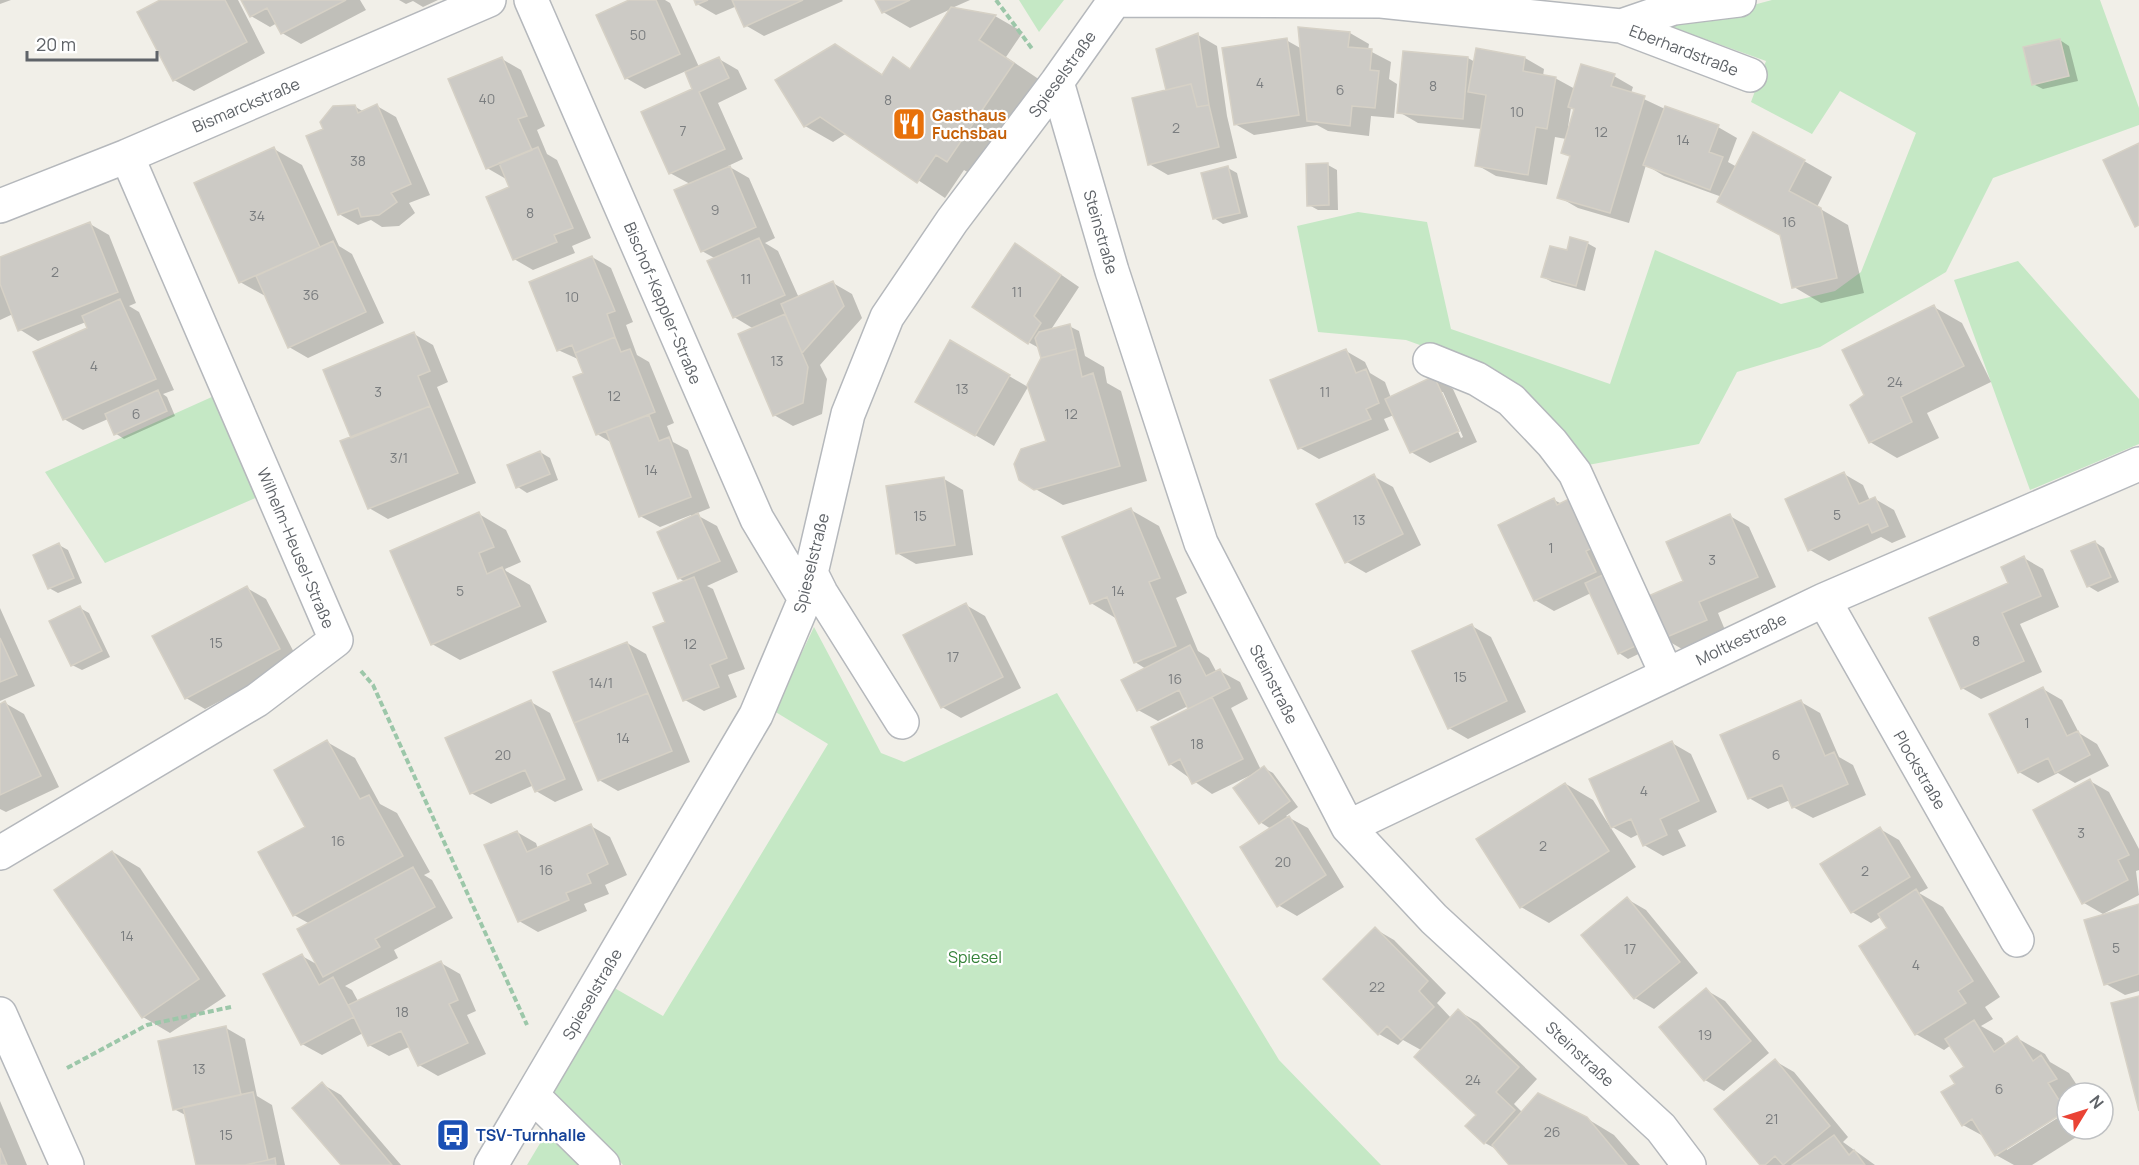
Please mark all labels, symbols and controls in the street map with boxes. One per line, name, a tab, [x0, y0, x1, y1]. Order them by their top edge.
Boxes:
street label: Eberhardstraße	[1626, 19, 1742, 81]
scale bar	[27, 24, 158, 62]
house number: 50	[630, 25, 646, 44]
street label: Spieselstraße	[1023, 26, 1101, 122]
text: 20 m	[36, 32, 76, 56]
street label: Bismarckstraße	[189, 72, 303, 138]
house number: 4	[1256, 73, 1264, 92]
house number: 8	[1429, 76, 1437, 95]
house number: 6	[1336, 80, 1344, 99]
house number: 40	[479, 89, 495, 108]
house number: 8	[884, 90, 892, 109]
house number: 10	[1510, 102, 1524, 121]
place label: Gasthaus Fuchsbau	[932, 104, 1007, 144]
restaurant icon: Gasthaus Fuchsbau	[891, 106, 927, 142]
house number: 2	[1172, 118, 1180, 137]
house number: 7	[679, 121, 687, 140]
house number: 12	[1594, 122, 1608, 141]
house number: 14	[1676, 130, 1690, 149]
house number: 38	[350, 151, 366, 170]
street label: Steinstraße	[1078, 187, 1124, 277]
house number: 9	[711, 200, 719, 219]
house number: 8	[526, 203, 534, 222]
house number: 34	[249, 206, 265, 225]
house number: 16	[1782, 212, 1796, 231]
street label: Bischof-Keppler-Straße	[619, 219, 707, 387]
house number: 2	[51, 262, 59, 281]
house number: 11	[741, 269, 751, 288]
house number: 11	[1012, 282, 1022, 301]
house number: 36	[303, 285, 319, 304]
house number: 10	[565, 287, 579, 306]
house number: 13	[770, 351, 784, 370]
house number: 4	[90, 356, 98, 375]
house number: 24	[1887, 372, 1903, 391]
house number: 13	[955, 379, 969, 398]
house number: 3	[374, 382, 382, 401]
house number: 11	[1320, 382, 1330, 401]
house number: 12	[607, 386, 621, 405]
house number: 6	[132, 404, 140, 423]
house number: 12	[1064, 404, 1078, 423]
house number: 3/1	[390, 448, 408, 467]
house number: 14	[644, 460, 658, 479]
street label: Wilhelm-Heusel-Straße	[252, 464, 340, 632]
house number: 5	[1833, 505, 1841, 524]
house number: 15	[913, 506, 927, 525]
house number: 13	[1352, 510, 1366, 529]
street label: Spieselstraße	[788, 511, 834, 615]
house number: 1	[1548, 538, 1554, 557]
house number: 3	[1708, 550, 1716, 569]
house number: 5	[456, 581, 464, 600]
house number: 14	[1111, 581, 1125, 600]
street label: Moltkestraße	[1692, 608, 1790, 670]
house number: 8	[1972, 631, 1980, 650]
house number: 15	[209, 633, 223, 652]
house number: 12	[683, 634, 697, 653]
street label: Steinstraße	[1245, 640, 1303, 728]
house number: 17	[947, 647, 959, 666]
house number: 15	[1453, 667, 1467, 686]
house number: 16	[1168, 669, 1182, 688]
house number: 14/1	[589, 673, 613, 692]
house number: 1	[2024, 713, 2030, 732]
street label: Plockstraße	[1889, 727, 1951, 813]
house number: 14	[616, 728, 630, 747]
house number: 18	[1190, 734, 1204, 753]
house number: 20	[495, 745, 511, 764]
house number: 6	[1772, 745, 1780, 764]
house number: 4	[1640, 781, 1648, 800]
house number: 3	[2077, 823, 2085, 842]
house number: 16	[331, 831, 345, 850]
house number: 2	[1539, 836, 1547, 855]
house number: 20	[1275, 852, 1291, 871]
house number: 16	[539, 860, 553, 879]
house number: 2	[1861, 861, 1869, 880]
house number: 14	[120, 926, 134, 945]
house number: 5	[2112, 938, 2120, 957]
house number: 17	[1624, 939, 1636, 958]
street label: Spieselstraße	[557, 944, 627, 1044]
park label: Spiesel	[948, 946, 1002, 968]
house number: 4	[1912, 955, 1920, 974]
house number: 22	[1369, 977, 1385, 996]
house number: 18	[395, 1002, 409, 1021]
street label: Steinstraße	[1541, 1016, 1619, 1092]
house number: 19	[1698, 1025, 1712, 1044]
house number: 13	[192, 1059, 206, 1078]
house number: 24	[1465, 1070, 1481, 1089]
house number: 6	[1995, 1079, 2003, 1098]
north arrow	[2055, 1081, 2115, 1141]
text: N	[2085, 1090, 2109, 1113]
house number: 21	[1765, 1109, 1779, 1128]
bus stop icon: TSV-Turnhalle	[435, 1117, 471, 1153]
house number: 26	[1544, 1122, 1560, 1141]
place label: TSV-Turnhalle	[476, 1124, 586, 1146]
house number: 15	[219, 1125, 233, 1144]

